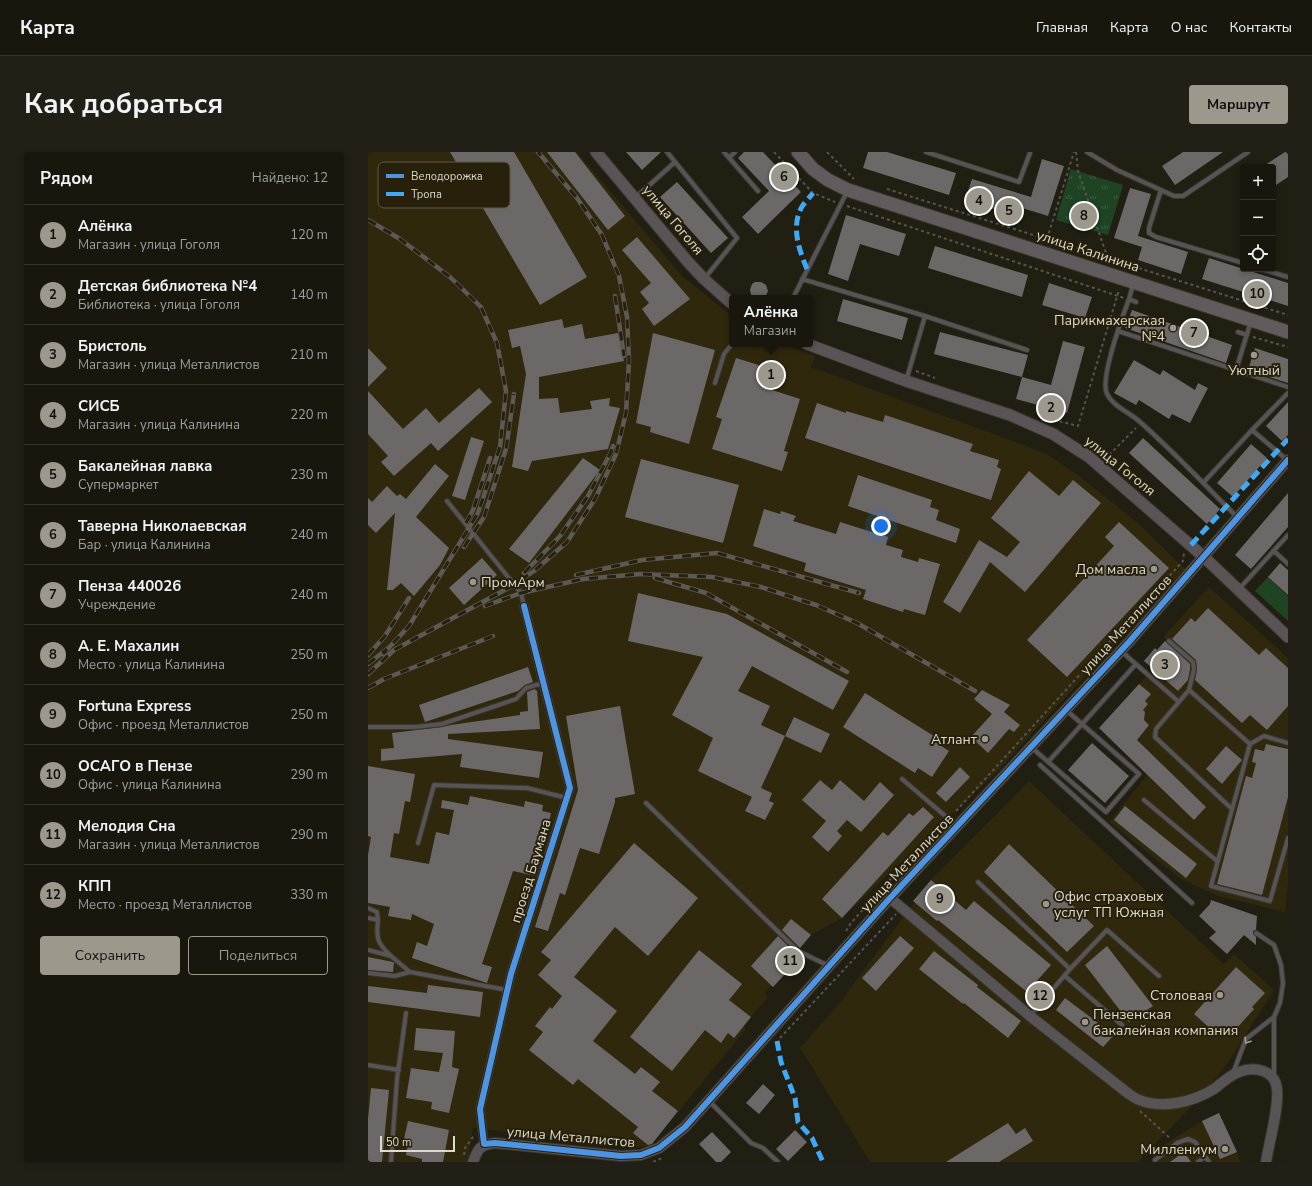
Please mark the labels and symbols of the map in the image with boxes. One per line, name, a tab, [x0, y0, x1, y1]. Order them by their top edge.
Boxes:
legend	[378, 162, 510, 208]
pin: 6	[771, 162, 797, 192]
text: Велодорожка	[411, 169, 483, 184]
street label: улица Гоголя	[638, 181, 708, 259]
pin: 4	[966, 186, 992, 216]
text: Тропа	[411, 187, 442, 202]
pin: 5	[996, 196, 1022, 226]
pin: 8	[1071, 201, 1097, 231]
street label: улица Калинина	[1034, 225, 1142, 277]
pin: 10	[1244, 279, 1270, 309]
place label: Парикмахерская №4	[1054, 311, 1165, 346]
pin: 7	[1181, 318, 1207, 348]
marker: Парикмахерская №4	[1168, 323, 1178, 333]
marker: Уютный	[1249, 350, 1259, 360]
pin: 1	[758, 360, 784, 390]
place label: Уютный	[1227, 361, 1280, 380]
pin: 2	[1038, 393, 1064, 423]
street label: улица Гоголя	[1081, 432, 1159, 500]
your location	[871, 516, 891, 536]
place label: Дом масла	[1075, 560, 1146, 579]
marker: Дом масла	[1149, 564, 1159, 574]
street label: улица Металлистов	[1076, 571, 1176, 679]
place label: ПромАрм	[481, 573, 545, 592]
marker: ПромАрм	[468, 577, 478, 587]
pin: 3	[1152, 650, 1178, 680]
place label: Атлант	[931, 730, 978, 749]
marker: Атлант	[980, 734, 990, 744]
street label: улица Металлистов	[856, 809, 958, 917]
street label: проезд Баумана	[506, 817, 556, 925]
pin: 9	[927, 884, 953, 914]
place label: Офис страховых услуг ТП Южная	[1054, 887, 1164, 922]
marker: Офис страховых услуг ТП Южная	[1041, 899, 1051, 909]
pin: 11	[777, 946, 803, 976]
pin: 12	[1027, 981, 1053, 1011]
place label: Столовая	[1150, 986, 1212, 1005]
marker: Столовая	[1215, 990, 1225, 1000]
place label: Пензенская бакалейная компания	[1093, 1005, 1238, 1040]
marker: Пензенская бакалейная компания	[1080, 1017, 1090, 1027]
one-way arrow	[1244, 1037, 1251, 1044]
street label: улица Металлистов	[506, 1122, 636, 1152]
scale bar	[380, 1134, 455, 1153]
place label: Миллениум	[1140, 1140, 1217, 1159]
marker: Миллениум	[1220, 1144, 1230, 1154]

